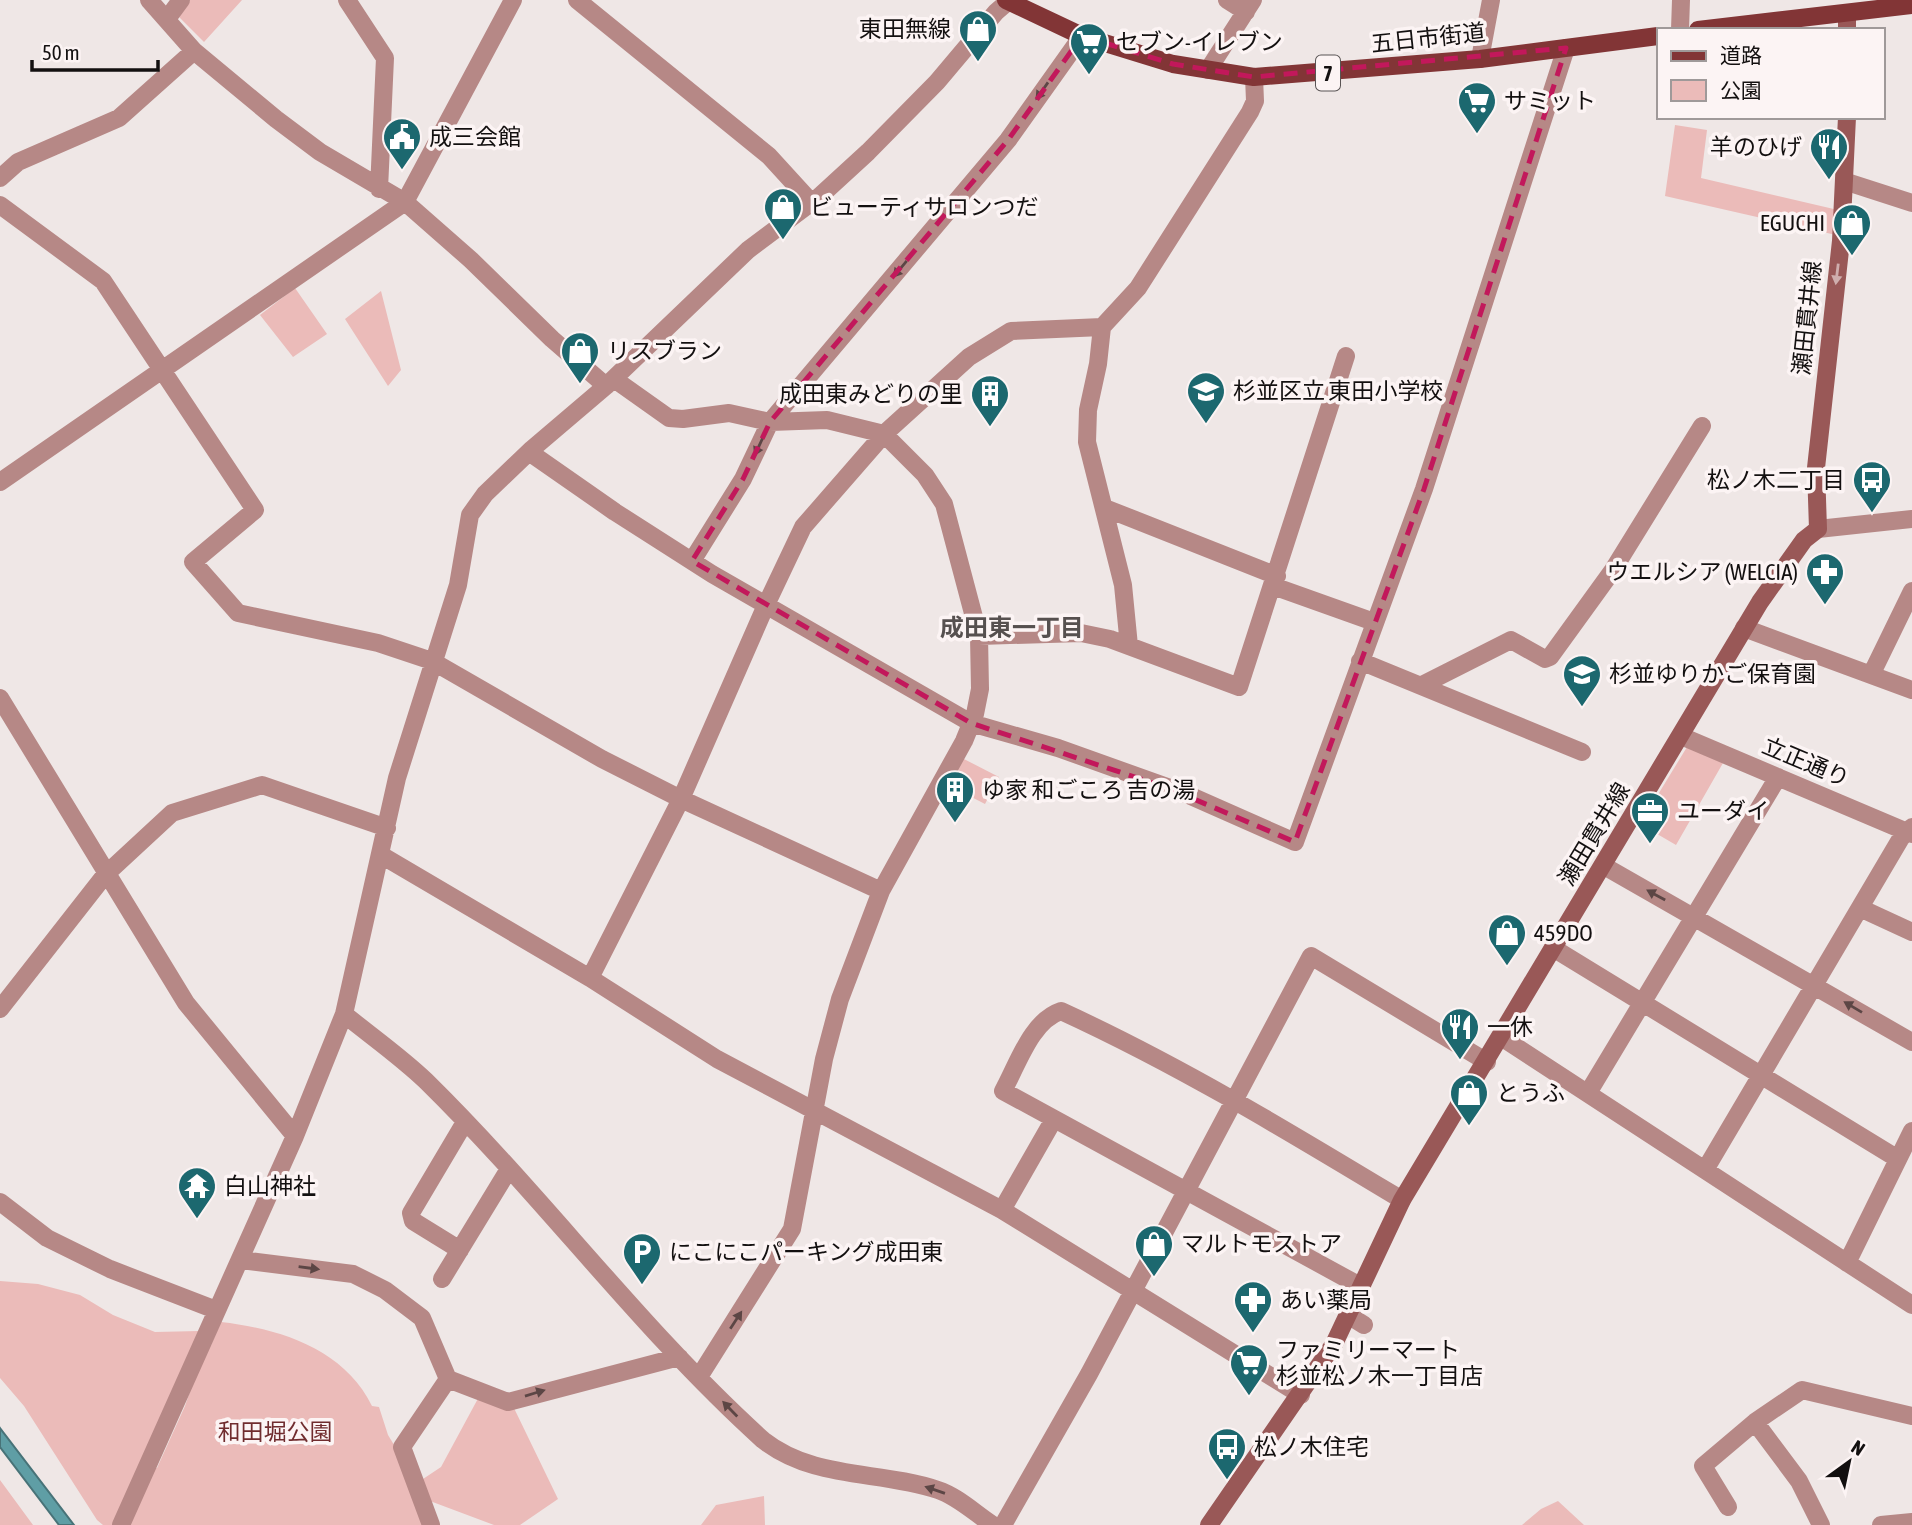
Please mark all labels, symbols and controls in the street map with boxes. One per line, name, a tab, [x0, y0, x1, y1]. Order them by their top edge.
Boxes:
shop icon: 東田無線	[957, 8, 999, 63]
place label: 東田無線	[859, 16, 951, 42]
street label: 五日市街道	[1369, 19, 1487, 57]
supermarket icon: セブン-イレブン	[1068, 21, 1110, 76]
scale bar	[32, 28, 158, 72]
legend	[1657, 28, 1884, 119]
place label: セブン-イレブン	[1116, 29, 1283, 55]
text: 50 m	[42, 40, 80, 64]
text: 道路	[1720, 43, 1762, 67]
road number: 7	[1316, 56, 1340, 90]
text: 公園	[1720, 78, 1762, 102]
supermarket icon: サミット	[1456, 80, 1498, 135]
one-way arrow	[1035, 82, 1049, 100]
place label: サミット	[1504, 88, 1596, 114]
public building icon: 成三会館	[381, 116, 423, 171]
place label: 成三会館	[429, 124, 521, 150]
restaurant icon: 羊のひげ	[1808, 126, 1850, 181]
place label: 羊のひげ	[1710, 134, 1802, 160]
shop icon: ビューティサロンつだ	[762, 186, 804, 241]
place label: ビューティサロンつだ	[810, 194, 1039, 220]
shop icon: EGUCHI	[1831, 202, 1873, 257]
place label: EGUCHI	[1760, 210, 1825, 236]
street label: 瀬田貫井線	[1788, 259, 1826, 377]
one-way arrow	[893, 260, 908, 277]
one-way arrow	[1831, 263, 1842, 285]
shop icon: リスブラン	[559, 330, 601, 385]
place label: リスブラン	[607, 338, 722, 364]
school or university icon: 杉並区立 東田小学校	[1185, 370, 1227, 425]
building icon: 成田東みどりの里	[969, 373, 1011, 428]
place label: 杉並区立 東田小学校	[1233, 378, 1443, 404]
place label: 成田東みどりの里	[779, 381, 963, 407]
one-way arrow	[753, 436, 764, 456]
bus stop icon: 松ノ木二丁目	[1851, 459, 1893, 514]
place label: 松ノ木二丁目	[1707, 467, 1845, 493]
pharmacy icon: ウエルシア (WELCIA)	[1804, 551, 1846, 606]
place label: ウエルシア (WELCIA)	[1606, 559, 1798, 585]
district label: 成田東一丁目	[940, 614, 1084, 641]
school or university icon: 杉並ゆりかご保育園	[1561, 653, 1603, 708]
place label: 杉並ゆりかご保育園	[1609, 661, 1816, 687]
street label: 立正通り	[1759, 732, 1853, 792]
building icon: ゆ家 和ごころ 吉の湯	[934, 769, 976, 824]
place label: ゆ家 和ごころ 吉の湯	[982, 777, 1195, 803]
street label: 瀬田貫井線	[1553, 778, 1635, 890]
office icon: ユーダイ	[1629, 790, 1671, 845]
place label: ユーダイ	[1677, 798, 1769, 824]
one-way arrow	[1645, 889, 1665, 901]
shop icon: 459DO	[1486, 912, 1528, 967]
place label: 459DO	[1534, 920, 1593, 946]
one-way arrow	[1844, 1001, 1863, 1013]
restaurant icon: 一休	[1439, 1006, 1481, 1061]
place label: 一休	[1487, 1014, 1533, 1040]
shop icon: とうふ	[1448, 1072, 1490, 1127]
place label: とうふ	[1496, 1080, 1565, 1106]
temple icon: 白山神社	[176, 1165, 218, 1220]
place label: 白山神社	[224, 1173, 316, 1199]
shop icon: マルトモストア	[1133, 1223, 1175, 1278]
parking icon: にこにこパーキング成田東	[621, 1231, 663, 1286]
place label: マルトモストア	[1181, 1231, 1342, 1257]
place label: にこにこパーキング成田東	[669, 1239, 943, 1265]
one-way arrow	[298, 1262, 320, 1273]
pharmacy icon: あい薬局	[1232, 1279, 1274, 1334]
place label: あい薬局	[1280, 1287, 1372, 1313]
one-way arrow	[729, 1310, 742, 1329]
place label: ファミリーマート 杉並松ノ木一丁目店	[1276, 1337, 1483, 1389]
supermarket icon: ファミリーマート 杉並松ノ木一丁目店	[1228, 1342, 1270, 1397]
one-way arrow	[525, 1388, 546, 1398]
one-way arrow	[722, 1400, 739, 1417]
park label: 和田堀公園	[218, 1419, 333, 1445]
bus stop icon: 松ノ木住宅	[1206, 1426, 1248, 1481]
north arrow	[1814, 1427, 1884, 1497]
place label: 松ノ木住宅	[1254, 1434, 1369, 1460]
text: N	[1848, 1435, 1869, 1460]
one-way arrow	[924, 1484, 945, 1495]

